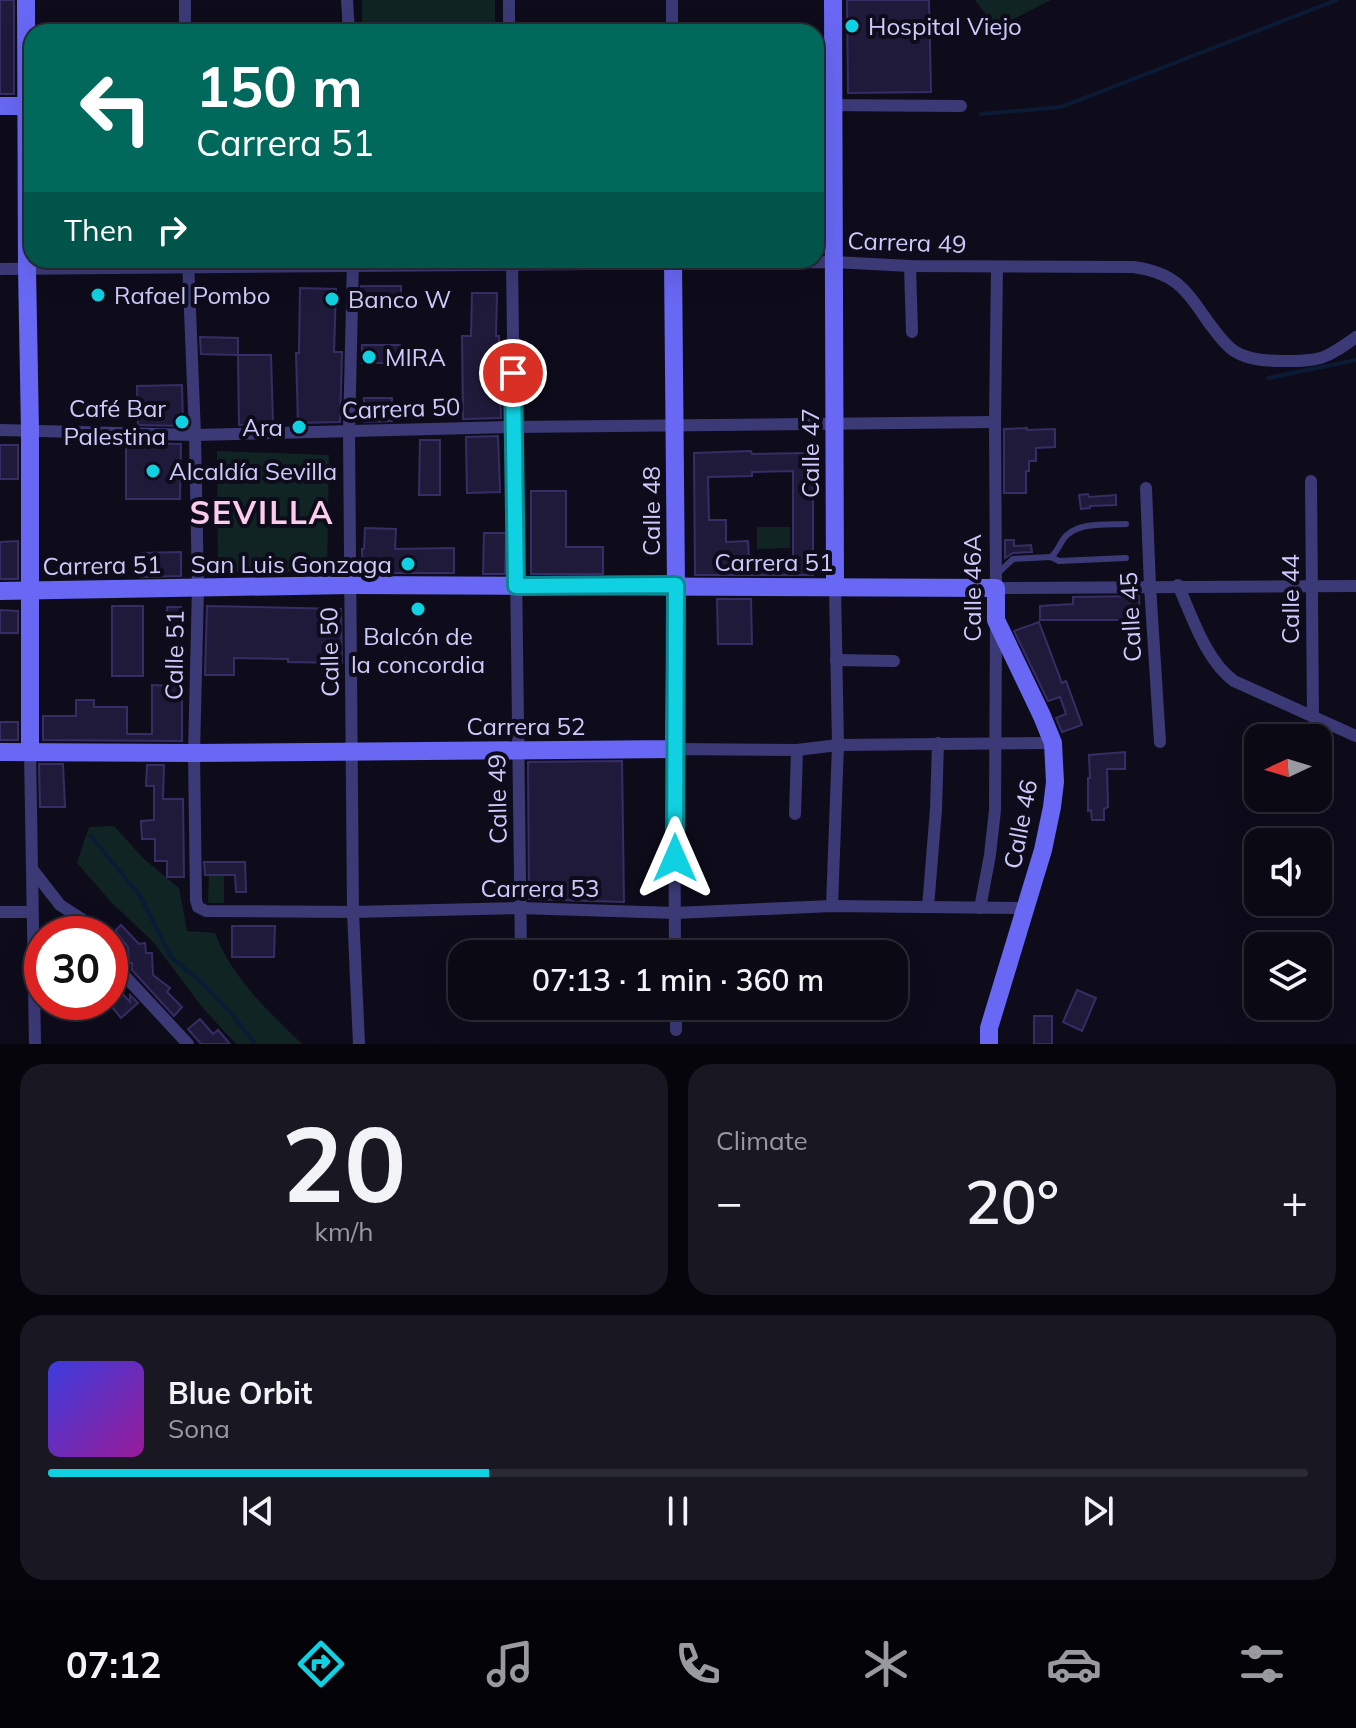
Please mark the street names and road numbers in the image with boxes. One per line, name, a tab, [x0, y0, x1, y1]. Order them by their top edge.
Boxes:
street label: Carrera 49	[847, 225, 967, 259]
street label: Carrera 50	[341, 391, 461, 425]
street label: Calle 47	[795, 408, 825, 498]
street label: Calle 48	[636, 466, 666, 556]
street label: Calle 46A	[957, 534, 987, 642]
street label: Carrera 51	[715, 547, 833, 577]
street label: Carrera 51	[42, 549, 162, 581]
street label: Calle 44	[1275, 554, 1305, 644]
street label: Calle 45	[1113, 571, 1147, 663]
street label: Calle 50	[313, 607, 345, 697]
street label: Calle 51	[158, 610, 190, 700]
street label: Carrera 52	[467, 711, 585, 741]
street label: Calle 49	[481, 754, 513, 844]
street label: Calle 46	[997, 777, 1043, 871]
street label: Carrera 53	[481, 873, 599, 903]

